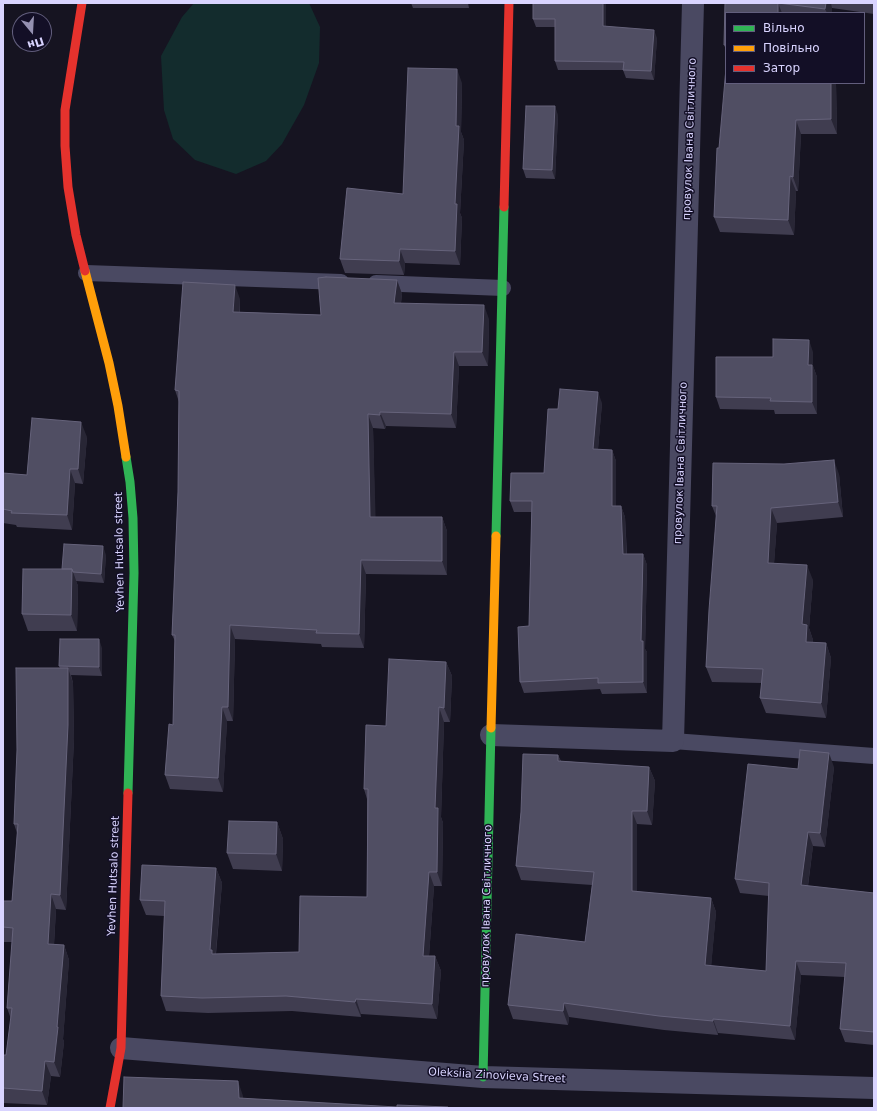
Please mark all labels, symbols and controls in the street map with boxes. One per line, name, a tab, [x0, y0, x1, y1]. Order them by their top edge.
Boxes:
north arrow	[12, 12, 52, 52]
legend	[725, 12, 865, 84]
text: Вільно	[763, 21, 805, 35]
text: Пн	[26, 34, 46, 52]
text: Повільно	[763, 41, 820, 55]
street label: провулок Івана Світличного	[681, 58, 699, 220]
text: Затор	[763, 61, 800, 75]
street label: провулок Івана Світличного	[672, 382, 690, 544]
street label: Yevhen Hutsalo street	[112, 492, 128, 612]
street label: Yevhen Hutsalo street	[105, 816, 123, 936]
street label: провулок Івана Світличного	[479, 825, 495, 987]
street label: Oleksiia Zinovieva Street	[428, 1066, 566, 1086]

